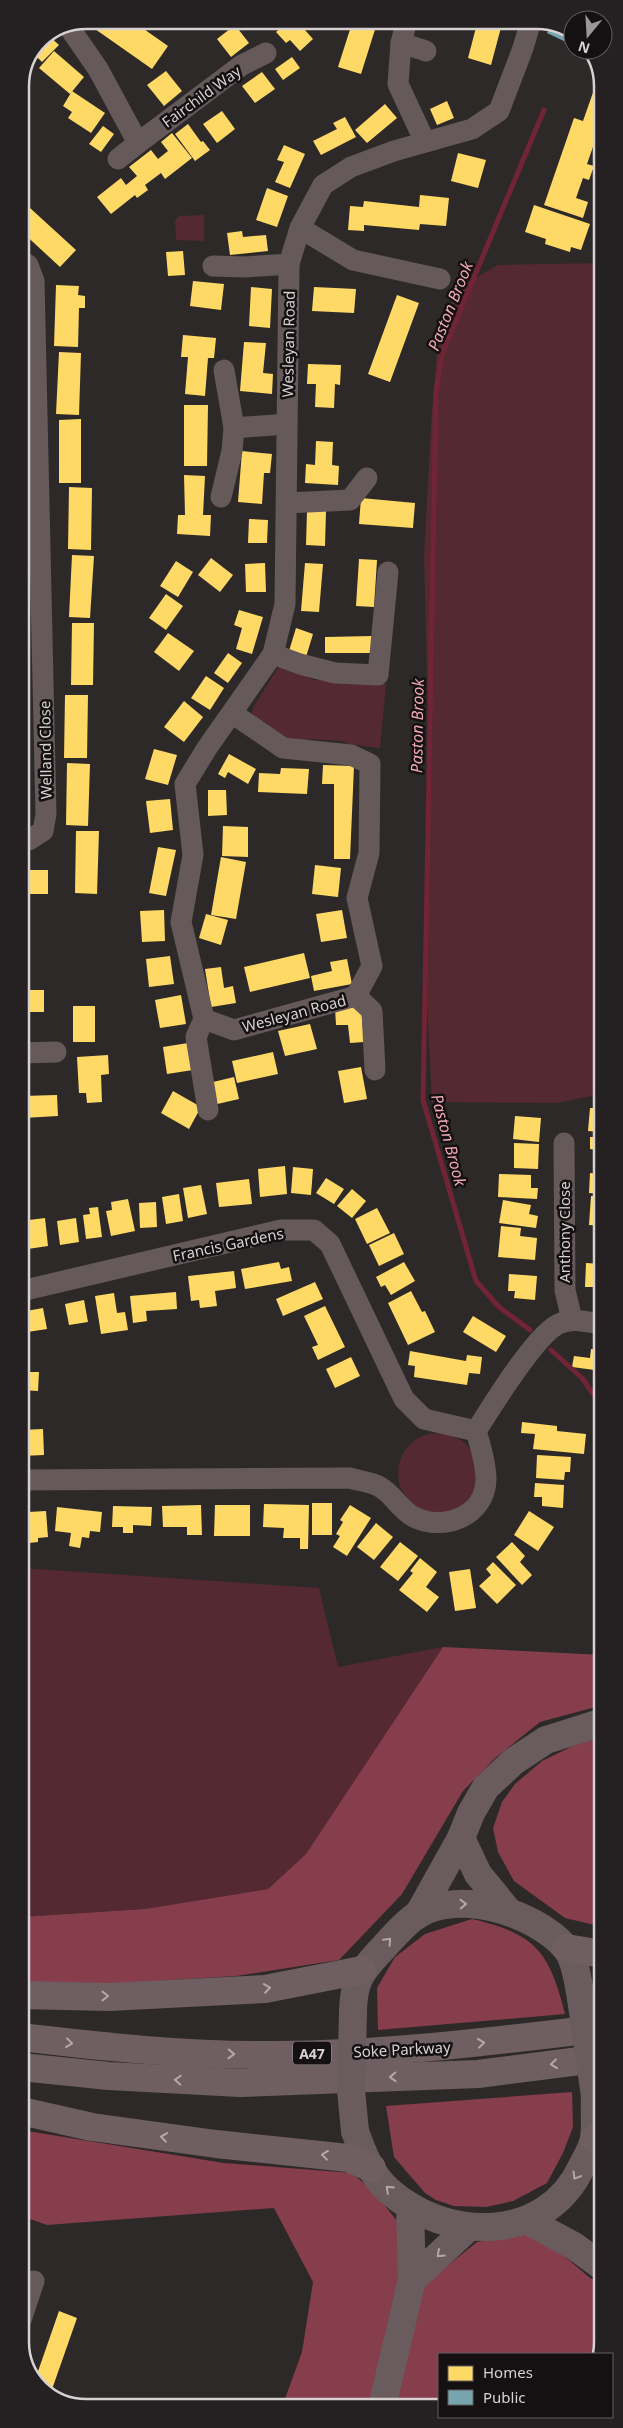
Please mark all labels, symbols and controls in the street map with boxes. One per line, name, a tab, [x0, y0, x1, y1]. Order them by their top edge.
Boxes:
north arrow	[563, 10, 613, 60]
text: N	[575, 37, 592, 59]
street label: Fairchild Way	[157, 60, 245, 131]
water label: Paston Brook	[422, 257, 478, 354]
street label: Wesleyan Road	[277, 291, 299, 397]
water label: Paston Brook	[405, 678, 429, 773]
street label: Welland Close	[34, 700, 56, 800]
street label: Wesleyan Road	[240, 990, 348, 1036]
water label: Paston Brook	[426, 1092, 472, 1189]
street label: Anthony Close	[554, 1181, 574, 1283]
street label: Francis Gardens	[171, 1222, 285, 1266]
one-way arrow	[460, 1899, 468, 1910]
one-way arrow	[383, 1938, 392, 1947]
one-way arrow	[263, 1983, 271, 1993]
one-way arrow	[101, 1991, 109, 2001]
street label: Soke Parkway	[353, 2036, 451, 2062]
one-way arrow	[66, 2037, 74, 2048]
one-way arrow	[477, 2038, 485, 2049]
road number: A47	[293, 2042, 331, 2064]
one-way arrow	[228, 2048, 236, 2059]
one-way arrow	[550, 2058, 558, 2069]
one-way arrow	[388, 2072, 396, 2083]
one-way arrow	[174, 2075, 182, 2085]
one-way arrow	[159, 2132, 167, 2143]
one-way arrow	[321, 2150, 329, 2161]
one-way arrow	[573, 2170, 583, 2179]
one-way arrow	[386, 2186, 395, 2195]
one-way arrow	[436, 2248, 445, 2257]
legend	[438, 2353, 613, 2418]
text: Homes	[483, 2362, 533, 2382]
text: Public	[483, 2387, 526, 2407]

